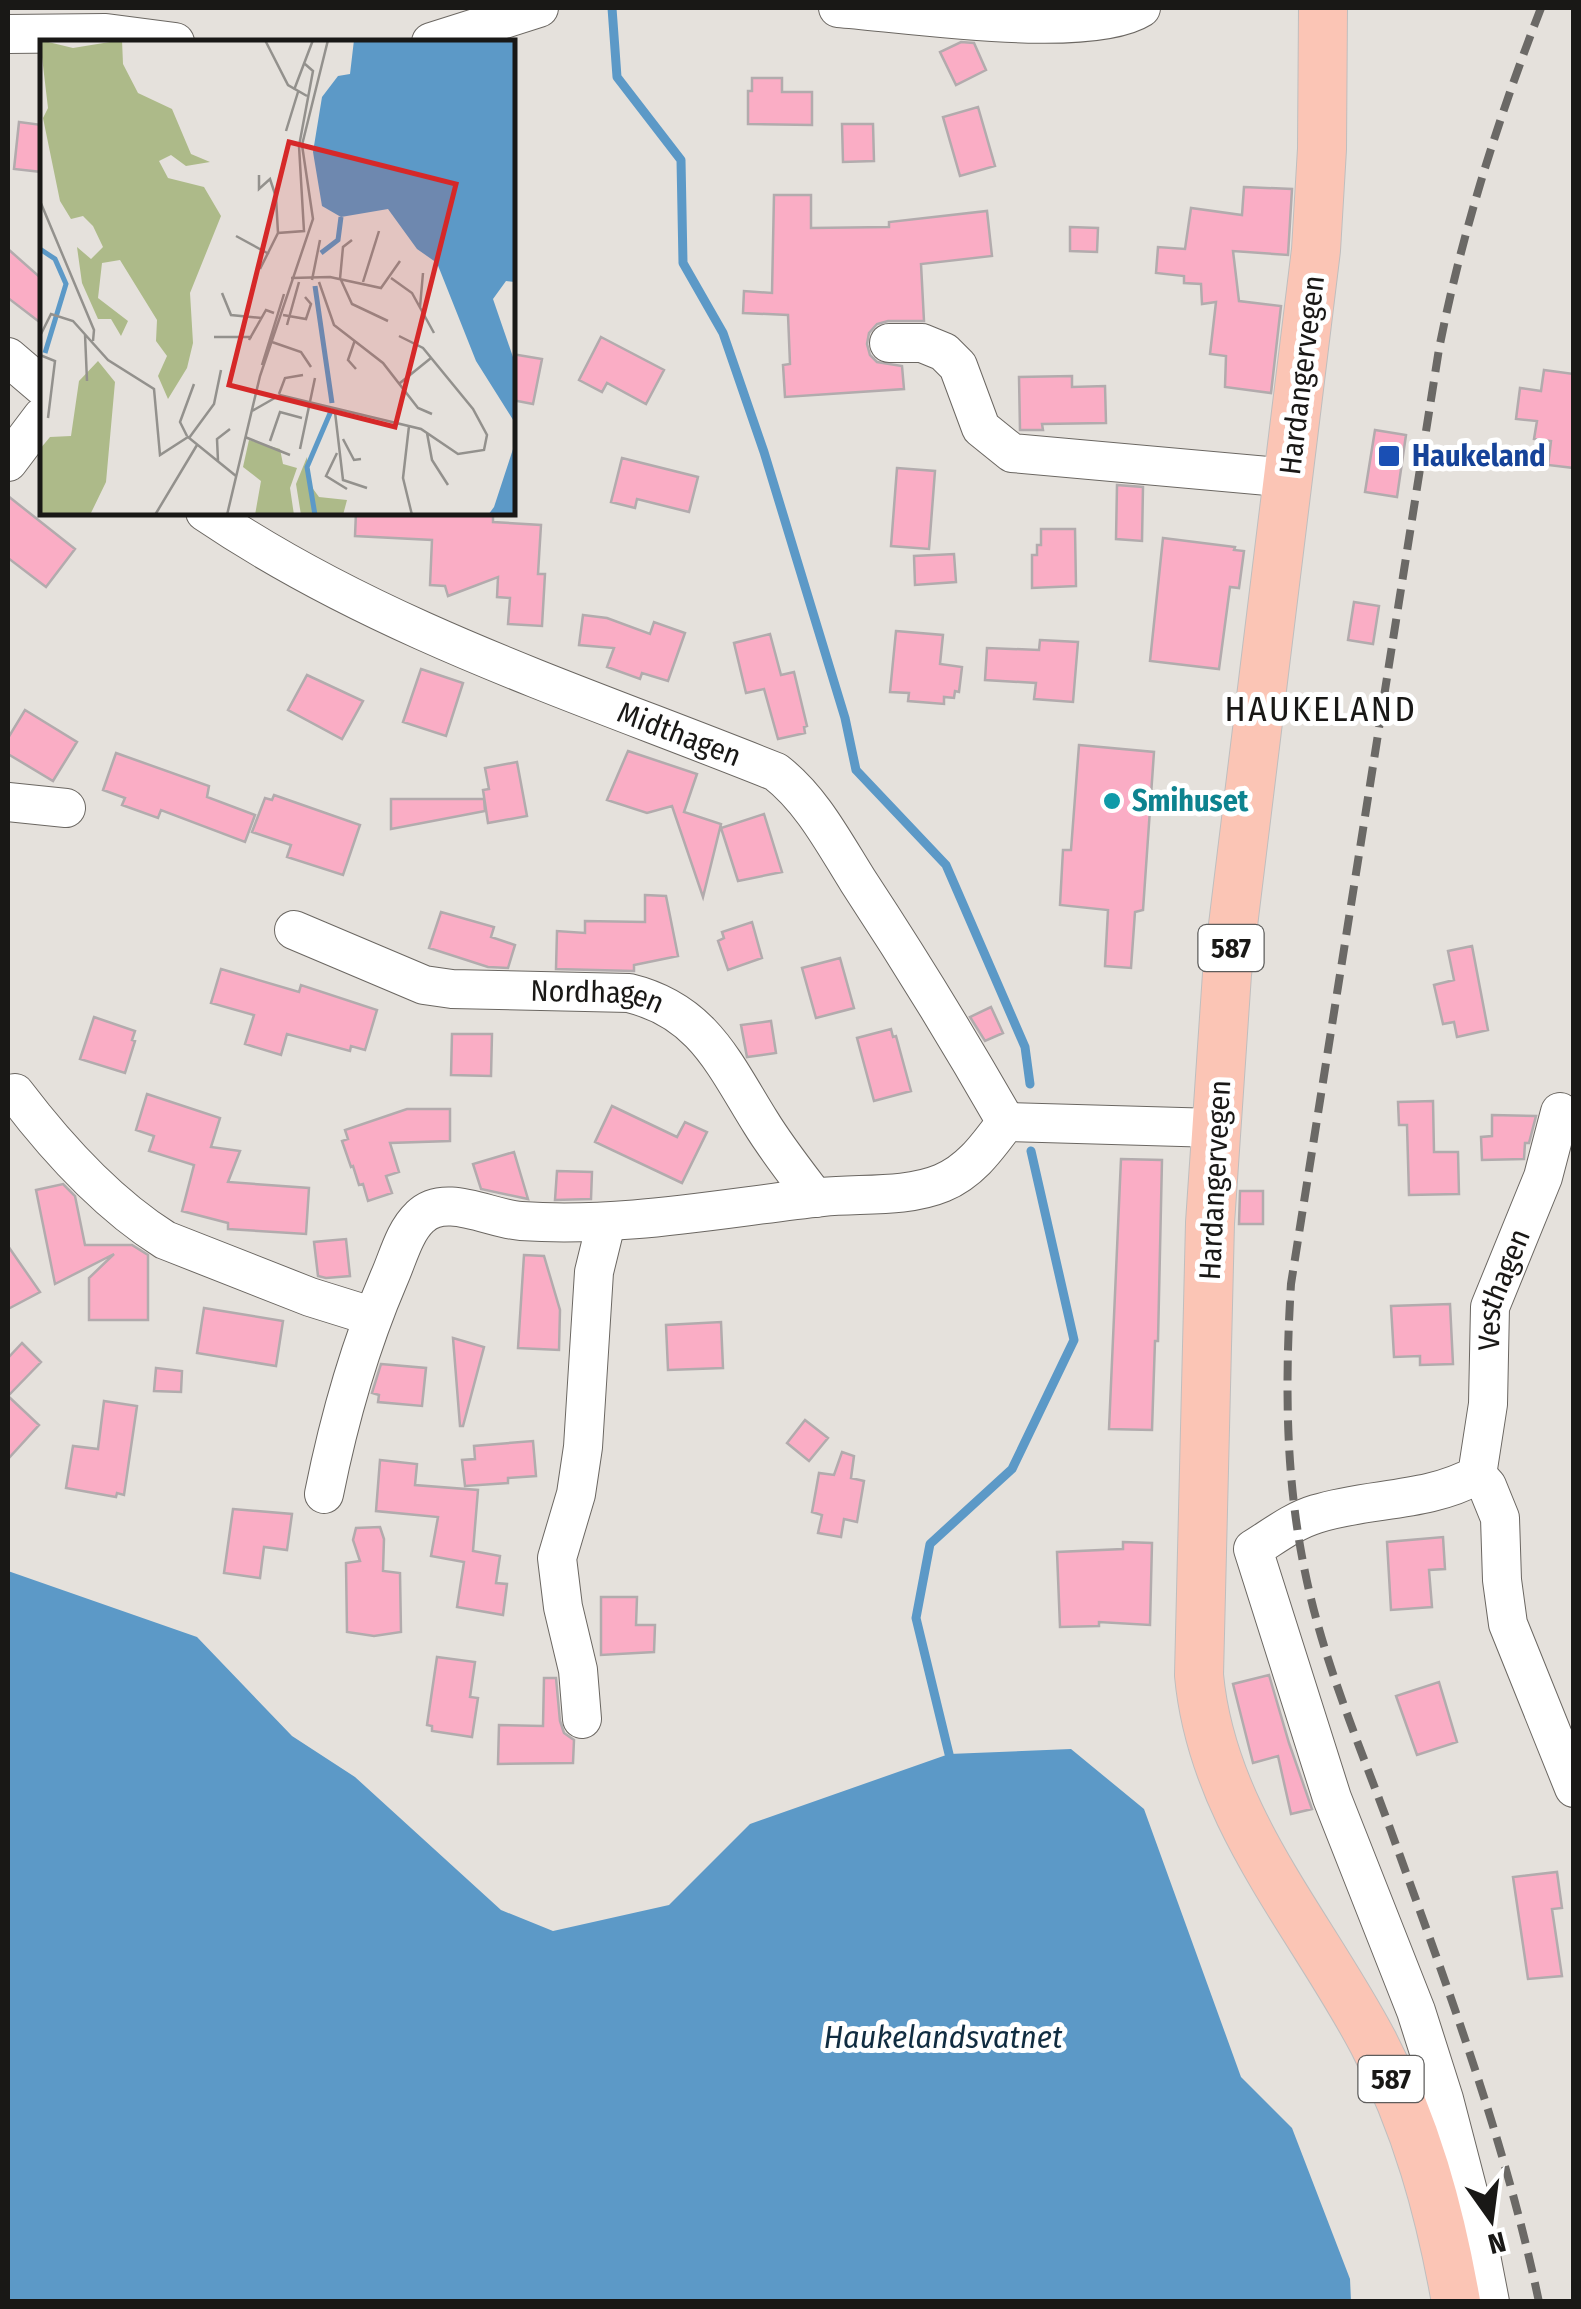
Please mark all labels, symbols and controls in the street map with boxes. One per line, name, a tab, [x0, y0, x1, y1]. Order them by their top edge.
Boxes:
inset map	[40, 40, 515, 515]
street label: Hardangervegen	[1272, 273, 1332, 477]
place label: Haukeland	[1412, 438, 1546, 474]
marker: Haukeland	[1376, 443, 1402, 469]
district label: HAUKELAND	[1225, 688, 1417, 730]
street label: Midthagen	[612, 694, 746, 774]
place label: Smihuset	[1132, 783, 1249, 819]
marker: Smihuset	[1101, 790, 1123, 812]
road number: 587	[1198, 925, 1264, 971]
street label: Nordhagen	[530, 973, 670, 1021]
street label: Hardangervegen	[1192, 1079, 1238, 1281]
street label: Vesthagen	[1471, 1223, 1538, 1351]
water label: Haukelandsvatnet	[824, 2018, 1063, 2056]
road number: 587	[1358, 2056, 1424, 2102]
north arrow	[1441, 2169, 1541, 2269]
text: N	[1485, 2225, 1509, 2261]

